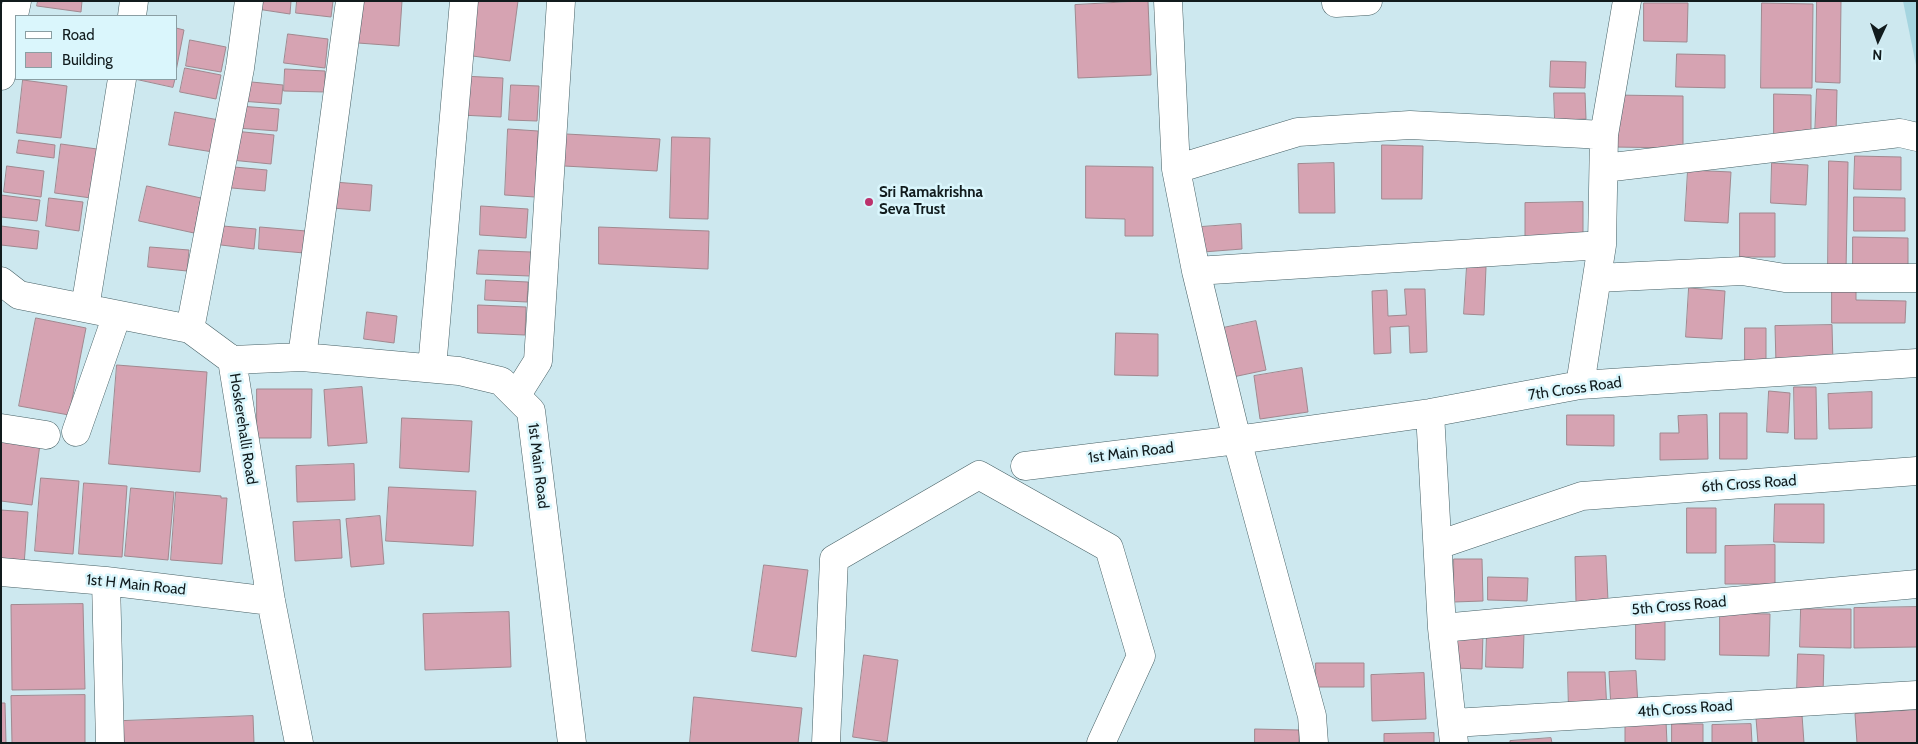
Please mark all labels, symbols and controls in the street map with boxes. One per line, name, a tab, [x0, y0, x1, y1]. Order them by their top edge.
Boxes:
legend	[15, 15, 178, 80]
north arrow	[1853, 15, 1903, 65]
text: Road	[62, 26, 95, 44]
text: N	[1872, 46, 1883, 64]
text: Building	[62, 51, 113, 69]
place label: Sri Ramakrishna Seva Trust	[879, 184, 983, 219]
marker: Sri Ramakrishna Seva Trust	[863, 196, 875, 208]
street label: Hoskerehalli Road	[225, 372, 261, 486]
street label: 7th Cross Road	[1527, 374, 1623, 404]
street label: 1st Main Road	[524, 422, 552, 510]
street label: 1st Main Road	[1087, 439, 1175, 467]
street label: 6th Cross Road	[1701, 472, 1797, 496]
street label: 1st H Main Road	[85, 571, 187, 599]
street label: 5th Cross Road	[1631, 593, 1727, 619]
street label: 4th Cross Road	[1637, 697, 1733, 721]

